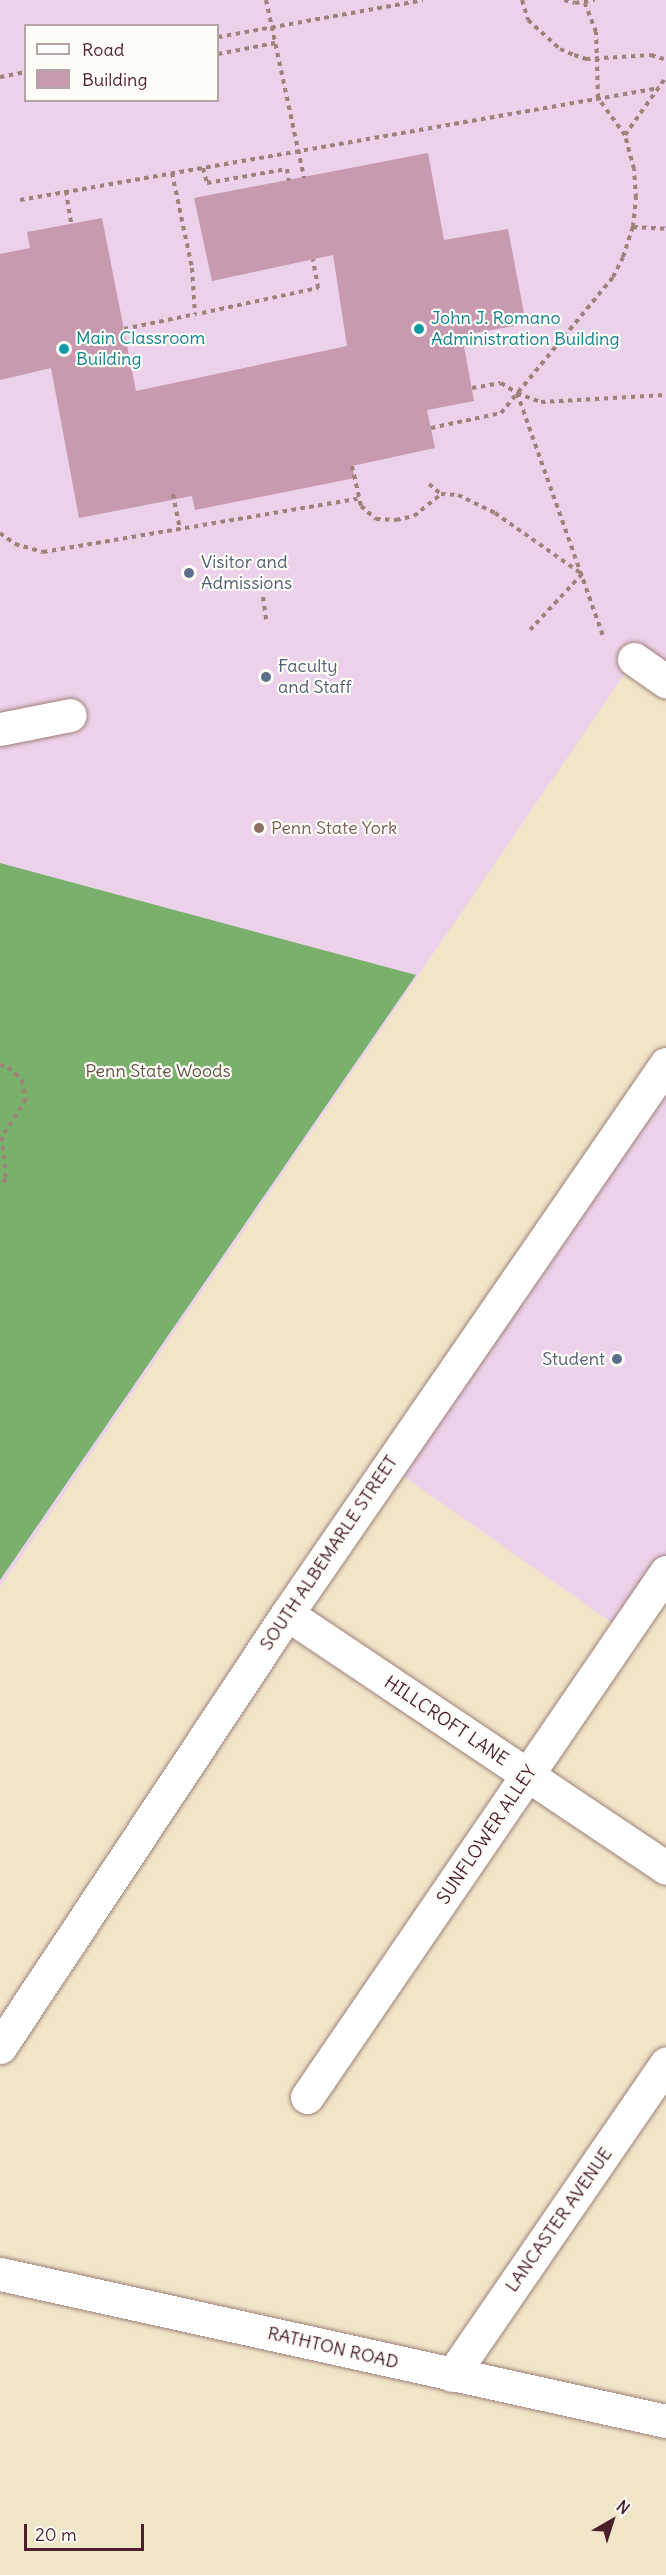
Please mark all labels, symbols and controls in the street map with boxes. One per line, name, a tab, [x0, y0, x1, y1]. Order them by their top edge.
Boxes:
legend	[24, 24, 219, 102]
text: Road	[82, 38, 124, 61]
text: Building	[82, 68, 147, 91]
place label: John J. Romano Administration Building	[431, 308, 619, 350]
marker: John J. Romano Administration Building	[412, 322, 426, 336]
place label: Main Classroom Building	[76, 328, 205, 370]
marker: Main Classroom Building	[57, 342, 71, 356]
place label: Visitor and Admissions	[201, 552, 292, 594]
marker: Visitor and Admissions	[182, 566, 196, 580]
place label: Faculty and Staff	[278, 656, 351, 698]
marker: Faculty and Staff	[259, 670, 273, 684]
place label: Penn State York	[271, 817, 397, 839]
marker: Penn State York	[252, 821, 266, 835]
park label: Penn State Woods	[85, 1060, 231, 1082]
place label: Student	[542, 1348, 605, 1370]
marker: Student	[610, 1352, 624, 1366]
street label: SOUTH ALBEMARLE STREET	[256, 1452, 402, 1654]
street label: HILLCROFT LANE	[380, 1671, 512, 1771]
street label: SUNFLOWER ALLEY	[433, 1762, 541, 1908]
street label: LANCASTER AVENUE	[501, 2144, 617, 2296]
street label: RATHTON ROAD	[265, 2322, 401, 2374]
north arrow	[582, 2491, 642, 2551]
text: N	[613, 2496, 634, 2518]
scale bar	[27, 2512, 147, 2550]
text: 20 m	[35, 2523, 77, 2546]

